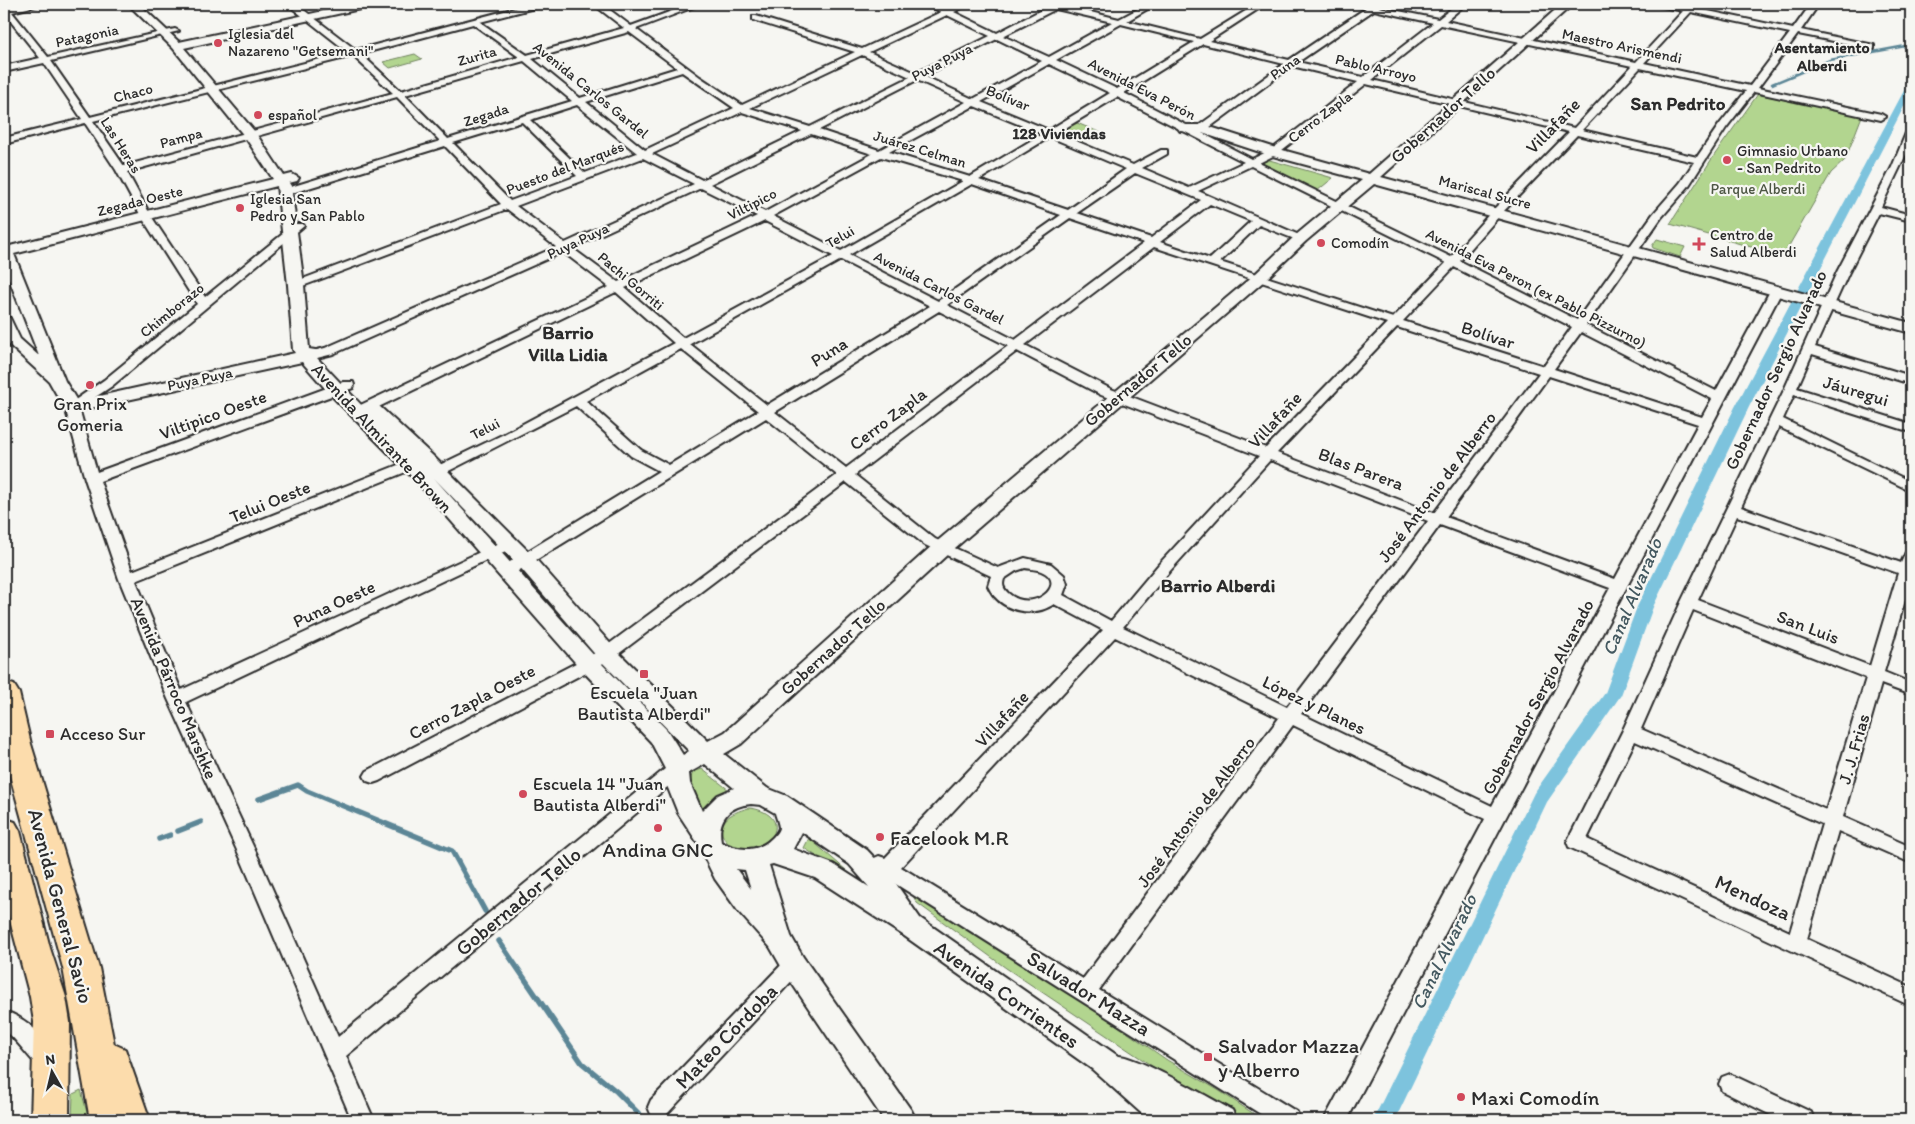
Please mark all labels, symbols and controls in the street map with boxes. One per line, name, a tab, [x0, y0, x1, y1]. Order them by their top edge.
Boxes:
street label: Patagonia	[54, 20, 121, 51]
place label: Iglesia del Nazareno "Getsemani"	[228, 25, 373, 60]
street label: Maestro Arismendi	[1560, 25, 1684, 67]
marker: Iglesia del Nazareno "Getsemani"	[212, 37, 224, 49]
street label: Avenida Carlos Gardel	[530, 38, 653, 143]
district label: Asentamiento Alberdi	[1773, 38, 1870, 75]
street label: Puya Puya	[908, 39, 976, 85]
street label: Zurita	[455, 42, 499, 70]
street label: Puna	[1266, 50, 1304, 84]
street label: Pablo Arroyo	[1334, 50, 1418, 86]
street label: Avenida Eva Perón	[1085, 54, 1199, 124]
street label: Gobernador Tello	[1386, 62, 1500, 168]
street label: Chaco	[111, 79, 155, 107]
street label: Bolívar	[983, 81, 1033, 115]
street label: Cerro Zapla	[1284, 87, 1356, 147]
district label: San Pedrito	[1631, 92, 1726, 115]
street label: Villafañe	[1521, 93, 1585, 159]
street label: Zegada	[461, 99, 511, 131]
place label: español	[268, 106, 318, 124]
marker: español	[252, 109, 264, 121]
street label: Las Heras	[97, 113, 145, 177]
street label: Pampa	[158, 124, 205, 152]
district label: 128 Viviendas	[1012, 124, 1106, 143]
street label: Juárez Celman	[871, 126, 969, 172]
street label: Puesto del Marqués	[503, 137, 627, 199]
place label: Gimnasio Urbano - San Pedrito	[1737, 142, 1848, 177]
marker: Gimnasio Urbano - San Pedrito	[1721, 154, 1733, 166]
street label: Mariscal Sucre	[1437, 171, 1533, 213]
park label: Parque Alberdi	[1711, 180, 1805, 198]
street label: Zegada Oeste	[95, 182, 185, 220]
street label: Viltipico	[724, 184, 780, 224]
place label: Iglesia San Pedro y San Pablo	[250, 190, 365, 225]
marker: Iglesia San Pedro y San Pablo	[234, 202, 246, 214]
street label: Puya Puya	[544, 219, 612, 263]
street label: Telui	[822, 222, 858, 252]
street label: Avenida Eva Peron (ex Pablo Pizzurno)	[1423, 224, 1649, 352]
place label: Centro de Salud Alberdi	[1710, 226, 1797, 261]
place label: Comodín	[1331, 234, 1389, 252]
marker: Comodín	[1315, 237, 1327, 249]
marker: Centro de Salud Alberdi	[1692, 237, 1706, 251]
street label: Avenida Carlos Gardel	[871, 247, 1008, 329]
street label: Pachi Gorriti	[594, 248, 668, 314]
street label: Gobernador Sergio Alvarado	[1720, 267, 1832, 473]
street label: Chimborazo	[136, 279, 208, 341]
street label: Bolívar	[1458, 316, 1518, 354]
district label: Barrio Villa Lidia	[528, 321, 608, 366]
street label: Gobernador Tello	[1080, 329, 1196, 431]
street label: Puna	[807, 332, 852, 372]
street label: Avenida Almirante Brown	[307, 359, 457, 518]
street label: Puya Puya	[166, 363, 234, 395]
street label: Jáuregui	[1821, 371, 1891, 411]
marker: Gran Prix Gomeria	[84, 379, 96, 391]
street label: Cerro Zapla	[845, 383, 931, 455]
street label: Viltipico Oeste	[156, 385, 270, 445]
street label: Villafañe	[1243, 387, 1307, 453]
place label: Gran Prix Gomeria	[53, 393, 127, 436]
street label: José Antonio de Alberro	[1373, 407, 1501, 567]
street label: Telui	[467, 414, 503, 444]
street label: Blas Parera	[1315, 443, 1407, 496]
street label: Telui Oeste	[226, 476, 314, 528]
water label: Canal Alvarado	[1597, 534, 1668, 659]
district label: Barrio Alberdi	[1161, 574, 1275, 597]
street label: Puna Oeste	[289, 575, 379, 633]
street label: Avenida Párroco Marshke	[126, 594, 222, 782]
street label: Gobernador Tello	[776, 594, 890, 700]
street label: Gobernador Sergio Alvarado	[1477, 596, 1599, 798]
street label: San Luis	[1774, 605, 1842, 649]
street label: Cerro Zapla Oeste	[405, 659, 539, 745]
marker: Escuela "Juan Bautista Alberdi"	[638, 668, 650, 680]
street label: López y Planes	[1259, 671, 1369, 739]
place label: Escuela "Juan Bautista Alberdi"	[577, 682, 711, 725]
street label: Villafañe	[970, 686, 1034, 752]
street label: J. J. Frias	[1834, 711, 1874, 787]
place label: Acceso Sur	[60, 723, 146, 745]
marker: Acceso Sur	[44, 728, 56, 740]
street label: José Antonio de Alberro	[1132, 732, 1260, 892]
place label: Escuela 14 "Juan Bautista Alberdi"	[533, 773, 666, 816]
marker: Escuela 14 "Juan Bautista Alberdi"	[517, 788, 529, 800]
street label: Avenida General Savio	[23, 806, 99, 1006]
marker: Andina GNC	[652, 822, 664, 834]
place label: Facelook M.R	[890, 825, 1008, 850]
marker: Facelook M.R	[874, 831, 886, 843]
place label: Andina GNC	[602, 837, 714, 862]
street label: Gobernador Tello	[450, 841, 586, 961]
street label: Mendoza	[1711, 869, 1795, 925]
water label: Canal Alvarado	[1406, 890, 1482, 1013]
street label: Avenida Corrientes	[930, 935, 1084, 1053]
street label: Salvador Mazza	[1023, 945, 1155, 1041]
street label: Mateo Córdoba	[670, 978, 782, 1094]
place label: Salvador Mazza y Alberro	[1218, 1033, 1359, 1082]
north arrow	[28, 1046, 78, 1096]
text: N	[44, 1051, 56, 1069]
marker: Salvador Mazza y Alberro	[1202, 1051, 1214, 1063]
place label: Maxi Comodín	[1471, 1085, 1600, 1110]
marker: Maxi Comodín	[1455, 1091, 1467, 1103]

